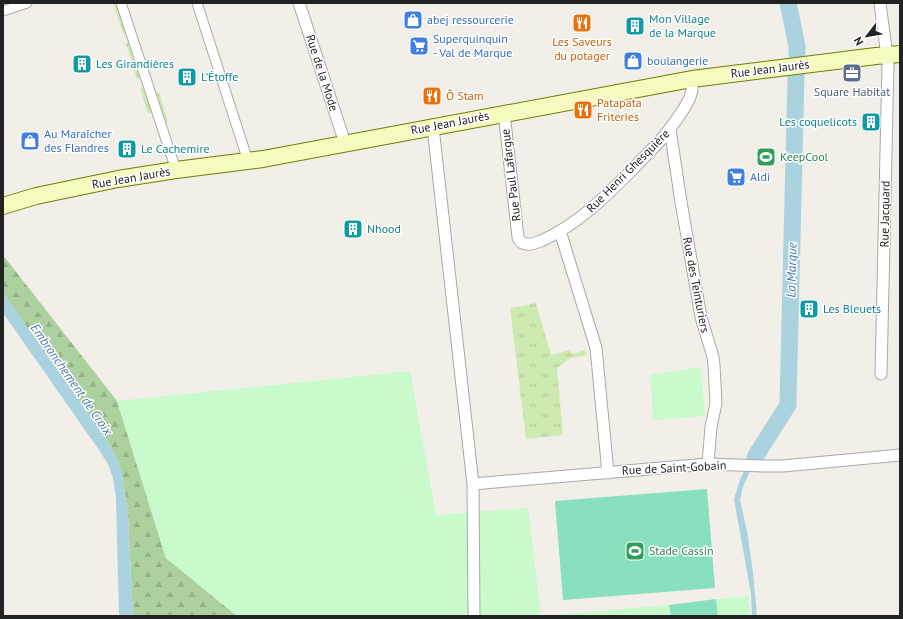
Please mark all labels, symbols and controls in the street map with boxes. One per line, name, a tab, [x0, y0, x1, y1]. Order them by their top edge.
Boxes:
shop icon: abej ressourcerie	[402, 9, 424, 31]
place label: Mon Village de la Marque	[649, 11, 716, 40]
place label: abej ressourcerie	[427, 12, 514, 27]
restaurant icon: Les Saveurs du potager	[571, 12, 593, 34]
building icon: Mon Village de la Marque	[624, 15, 646, 37]
north arrow	[847, 16, 887, 56]
place label: Superquinquin - Val de Marque	[433, 31, 512, 60]
street label: Rue de la Mode	[303, 33, 342, 113]
place label: Les Saveurs du potager	[552, 34, 612, 63]
text: N	[851, 34, 866, 48]
supermarket icon: Superquinquin - Val de Marque	[408, 35, 430, 57]
shop icon: boulangerie	[622, 50, 644, 72]
building icon: Les Girandières	[71, 53, 93, 75]
place label: boulangerie	[647, 53, 708, 68]
place label: Les Girandières	[96, 56, 174, 71]
street label: Rue Jean Jaurès	[730, 56, 810, 81]
office icon: Square Habitat	[841, 62, 863, 84]
building icon: L’Étoffe	[176, 66, 198, 88]
place label: L’Étoffe	[201, 69, 238, 84]
place label: Square Habitat	[814, 84, 890, 99]
restaurant icon: Ô Stam	[421, 85, 443, 107]
place label: Ô Stam	[446, 88, 484, 103]
place label: Patapata Friteries	[597, 95, 642, 124]
restaurant icon: Patapata Friteries	[572, 99, 594, 121]
street label: Rue Jean Jaurès	[410, 108, 490, 137]
building icon: Les coquelicots	[860, 111, 882, 133]
place label: Les coquelicots	[779, 114, 857, 129]
place label: Au Maraîcher des Flandres	[44, 126, 112, 155]
street label: Rue Henri Ghesquière	[583, 126, 672, 215]
street label: Rue Paul Lafargue	[497, 128, 524, 222]
shop icon: Au Maraîcher des Flandres	[19, 130, 41, 152]
building icon: Le Cachemire	[116, 138, 138, 160]
place label: Le Cachemire	[141, 141, 210, 156]
sports icon: KeepCool	[755, 146, 777, 168]
place label: KeepCool	[780, 149, 829, 164]
street label: Rue Jean Jaurès	[91, 163, 171, 192]
supermarket icon: Aldi	[725, 166, 747, 188]
place label: Aldi	[750, 169, 770, 184]
street label: Rue Jacquard	[876, 180, 893, 248]
building icon: Nhood	[342, 218, 364, 240]
place label: Nhood	[367, 221, 401, 236]
street label: Rue des Teinturiers	[680, 236, 713, 334]
water label: La Marque	[783, 242, 800, 298]
building icon: Les Bleuets	[798, 298, 820, 320]
place label: Les Bleuets	[823, 301, 881, 316]
water label: Embranchement de Croix	[27, 320, 117, 439]
street label: Rue de Saint-Gobain	[621, 457, 727, 478]
sports icon: Stade Cassin	[624, 540, 646, 562]
place label: Stade Cassin	[649, 543, 714, 558]

